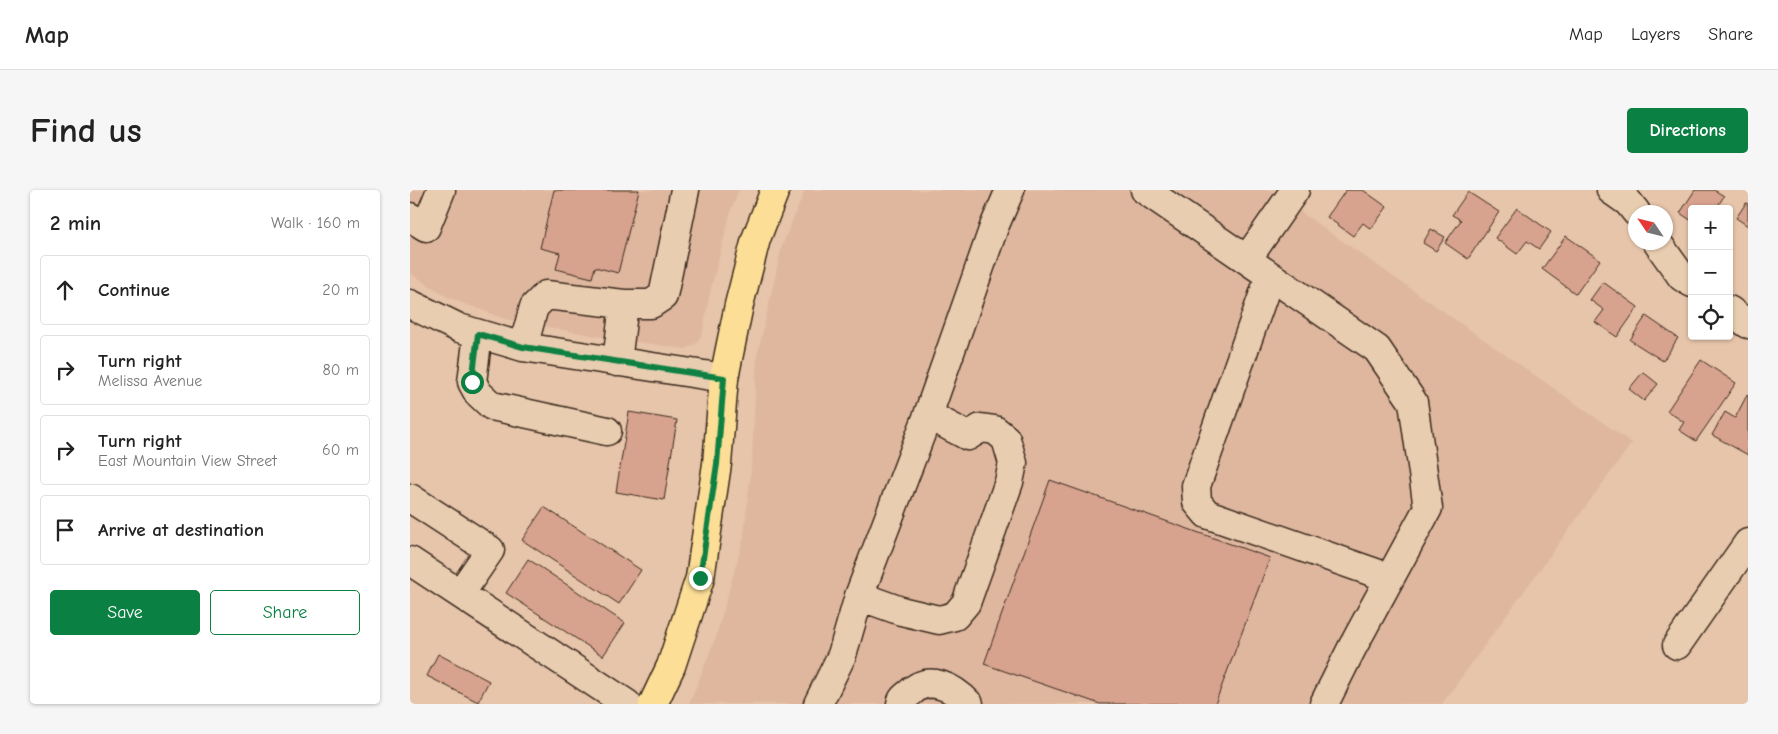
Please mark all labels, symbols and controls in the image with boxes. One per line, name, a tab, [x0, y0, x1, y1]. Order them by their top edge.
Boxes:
text: Map	[25, 21, 69, 49]
text: Map	[1569, 24, 1603, 45]
text: Layers	[1631, 24, 1680, 45]
text: Share	[1708, 24, 1753, 45]
button: Directions	[1627, 108, 1748, 153]
text: Find us	[30, 110, 142, 151]
north arrow	[1628, 205, 1673, 250]
map controls	[1688, 205, 1733, 340]
button: +	[1688, 205, 1733, 250]
text: 2 min	[50, 211, 101, 235]
text: Walk · 160 m	[271, 214, 360, 232]
button: −	[1688, 250, 1733, 295]
icon: ahead	[51, 276, 79, 304]
text: Continue	[98, 279, 170, 301]
text: 20 m	[322, 281, 359, 299]
button: locate	[1688, 295, 1733, 340]
text: Turn right	[98, 350, 182, 372]
icon: right	[51, 356, 79, 384]
text: 80 m	[322, 361, 359, 379]
route start	[461, 371, 484, 394]
text: Melissa Avenue	[98, 372, 202, 390]
text: Turn right	[98, 430, 182, 452]
icon: right	[51, 436, 79, 464]
text: 60 m	[322, 441, 359, 459]
text: East Mountain View Street	[98, 452, 277, 470]
icon: arrive	[51, 516, 79, 544]
text: Arrive at destination	[98, 519, 264, 541]
route end	[689, 567, 712, 590]
button: Save	[50, 590, 200, 635]
button: Share	[210, 590, 360, 635]

